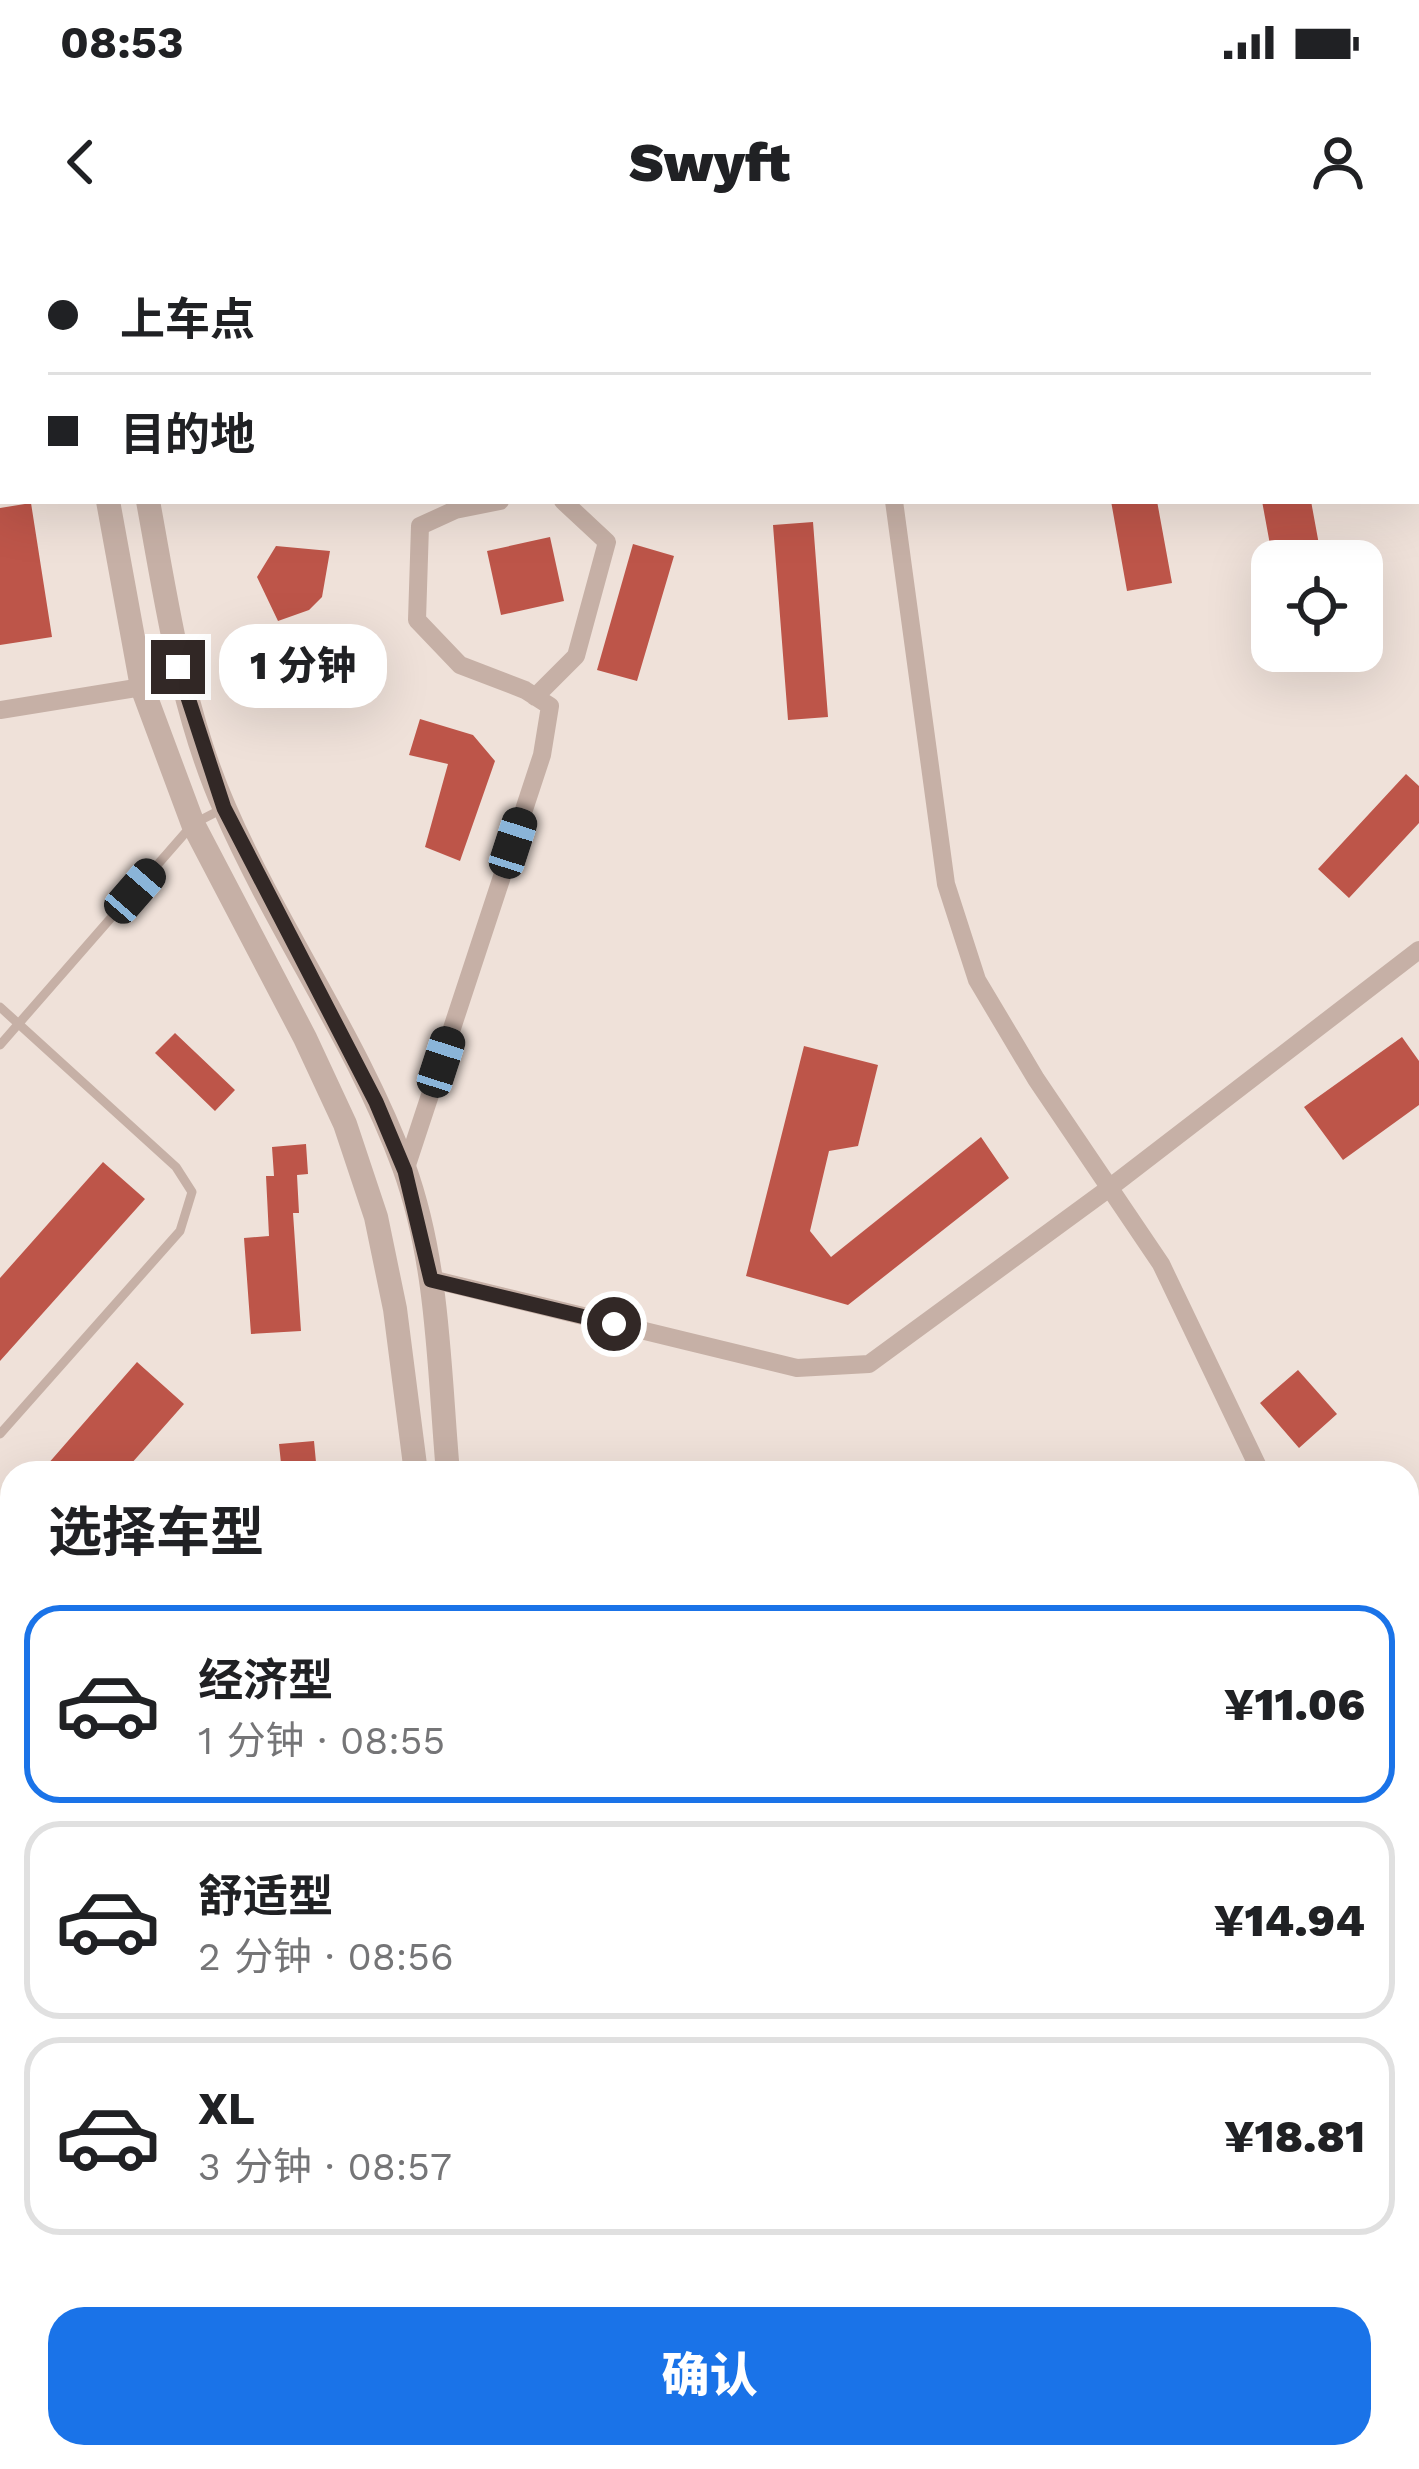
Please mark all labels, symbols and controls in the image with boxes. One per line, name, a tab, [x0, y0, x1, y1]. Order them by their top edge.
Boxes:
text: 08:53	[60, 16, 184, 69]
icon: back	[48, 129, 114, 195]
icon: person	[1305, 129, 1371, 195]
text: Swyft	[629, 131, 790, 194]
text: 上车点	[120, 293, 255, 346]
text: 目的地	[120, 408, 255, 461]
map controls	[1251, 540, 1383, 672]
button: locate	[1251, 540, 1383, 672]
callout: 1 分钟	[220, 625, 388, 709]
route end	[151, 640, 205, 694]
text: 1 分钟	[250, 643, 356, 688]
car	[485, 803, 541, 883]
car	[98, 852, 172, 930]
car	[413, 1022, 469, 1102]
route start	[587, 1297, 641, 1351]
text: 选择车型	[48, 1501, 264, 1564]
icon: car	[54, 1650, 162, 1758]
text: 经济型	[198, 1654, 333, 1707]
text: ¥11.06	[1224, 1678, 1365, 1731]
text: 1 分钟 · 08:55	[198, 1718, 445, 1763]
icon: car	[54, 1866, 162, 1974]
text: 舒适型	[198, 1870, 333, 1923]
text: ¥14.94	[1214, 1894, 1365, 1947]
text: 2 分钟 · 08:56	[198, 1934, 454, 1979]
icon: car	[54, 2082, 162, 2190]
text: XL	[198, 2082, 255, 2135]
text: ¥18.81	[1224, 2110, 1365, 2163]
text: 3 分钟 · 08:57	[198, 2144, 452, 2189]
button: 确认	[48, 2307, 1371, 2445]

